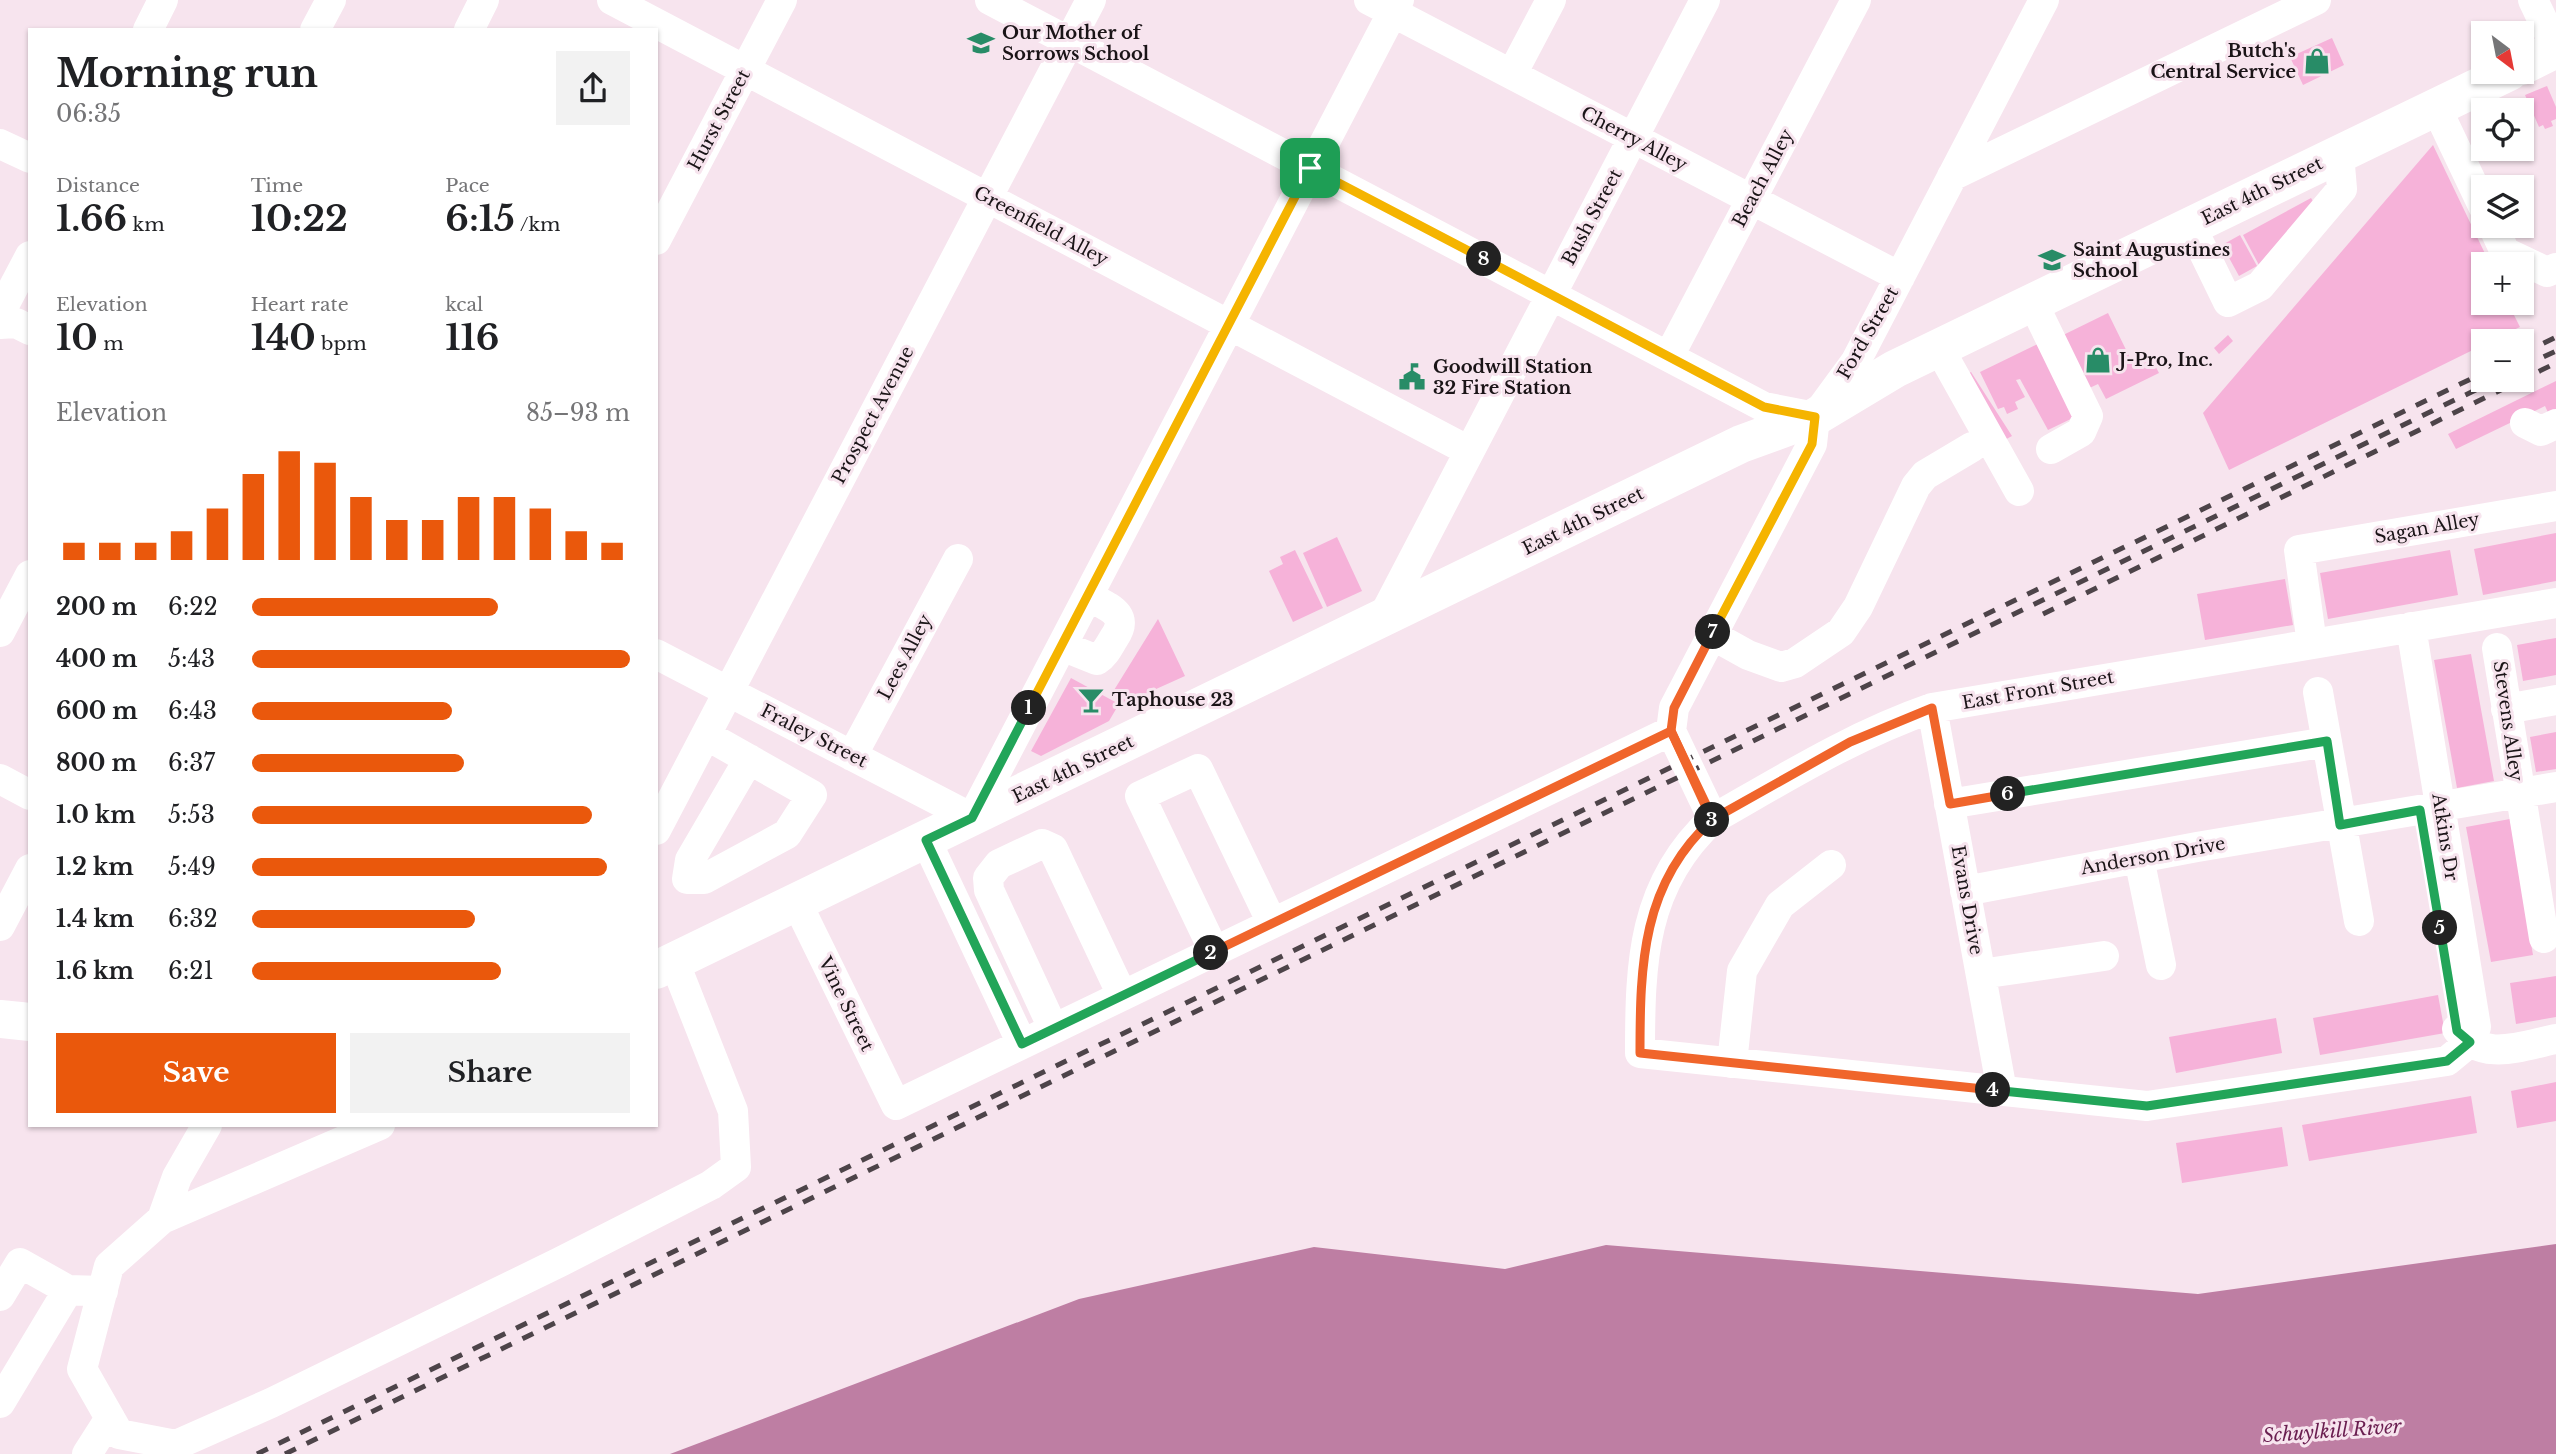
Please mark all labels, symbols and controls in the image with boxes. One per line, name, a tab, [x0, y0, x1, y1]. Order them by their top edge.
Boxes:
north arrow	[2471, 21, 2534, 84]
map controls	[2471, 21, 2534, 392]
place label: Our Mother of Sorrows School	[1002, 22, 1150, 65]
school or university icon: Our Mother of Sorrows School	[966, 28, 996, 58]
place label: Butch's Central Service	[2150, 40, 2296, 83]
shop icon: Butch's Central Service	[2302, 46, 2332, 76]
text: Morning run	[56, 50, 318, 97]
button: share	[556, 51, 630, 125]
street label: Hurst Street	[683, 66, 755, 174]
button: locate	[2471, 98, 2534, 161]
text: 06:35	[56, 100, 121, 128]
street label: Cherry Alley	[1577, 102, 1691, 176]
street label: Beach Alley	[1728, 125, 1798, 231]
pin	[1280, 138, 1340, 198]
icon: arrive	[1291, 149, 1329, 187]
street label: East 4th Street	[2198, 152, 2326, 230]
street label: Bush Street	[1557, 165, 1627, 269]
text: Distance	[56, 174, 140, 197]
text: Time	[251, 174, 303, 197]
text: Pace	[445, 174, 490, 197]
button: layers	[2471, 175, 2534, 238]
street label: Greenfield Alley	[970, 181, 1112, 271]
text: 1.66	[56, 197, 127, 240]
text: 10:22	[251, 197, 348, 240]
text: 6:15	[445, 197, 515, 240]
text: km	[127, 213, 165, 236]
text: /km	[515, 213, 560, 236]
place label: Saint Augustines School	[2073, 239, 2230, 282]
pin: 8	[1466, 242, 1502, 276]
school or university icon: Saint Augustines School	[2037, 245, 2067, 275]
text: 8	[1477, 247, 1490, 270]
button: +	[2471, 252, 2534, 315]
street label: Ford Street	[1833, 283, 1903, 383]
text: Elevation	[56, 293, 148, 316]
text: Heart rate	[251, 293, 349, 316]
text: kcal	[445, 293, 483, 316]
text: 10	[56, 316, 98, 359]
text: 140	[251, 316, 316, 359]
text: 116	[445, 316, 499, 359]
button: −	[2471, 329, 2534, 392]
text: m	[98, 332, 124, 355]
text: bpm	[316, 332, 367, 355]
street label: Prospect Avenue	[827, 342, 919, 488]
shop icon: J-Pro, Inc.	[2083, 345, 2113, 375]
place label: J-Pro, Inc.	[2115, 349, 2213, 371]
place label: Goodwill Station 32 Fire Station	[1433, 356, 1592, 399]
public building icon: Goodwill Station 32 Fire Station	[1397, 362, 1427, 392]
text: Elevation	[56, 399, 167, 427]
text: 85–93 m	[526, 399, 630, 427]
street label: East 4th Street	[1519, 482, 1647, 560]
street label: Sagan Alley	[2373, 508, 2482, 548]
text: 200 m	[56, 593, 137, 621]
text: 6:22	[168, 593, 218, 621]
street label: Lees Alley	[873, 610, 937, 703]
pin: 7	[1696, 614, 1730, 650]
text: 7	[1708, 620, 1717, 643]
text: 400 m	[56, 645, 138, 673]
text: 5:43	[168, 645, 215, 673]
street label: Stevens Alley	[2489, 659, 2527, 783]
street label: East Front Street	[1960, 666, 2116, 714]
bar icon: Taphouse 23	[1076, 685, 1106, 715]
place label: Taphouse 23	[1112, 689, 1234, 711]
pin: 1	[1012, 690, 1046, 726]
text: 1	[1024, 696, 1033, 719]
text: 600 m	[56, 697, 138, 725]
text: 6:43	[168, 697, 217, 725]
street label: Fraley Street	[757, 700, 871, 772]
street label: East 4th Street	[1009, 730, 1137, 808]
text: 800 m	[56, 749, 137, 777]
text: 6:37	[168, 749, 215, 777]
pin: 6	[1990, 776, 2025, 812]
text: 6	[2001, 782, 2014, 805]
street label: Atkins Dr	[2427, 791, 2463, 883]
text: 1.0 km	[56, 801, 136, 829]
text: 5:53	[168, 801, 215, 829]
pin: 3	[1694, 802, 1730, 838]
text: 3	[1705, 808, 1718, 831]
street label: Anderson Drive	[2078, 832, 2227, 880]
street label: Evans Drive	[1947, 844, 1987, 956]
text: 1.2 km	[56, 853, 134, 881]
text: 5:49	[168, 853, 216, 881]
text: 1.4 km	[56, 905, 134, 933]
text: 6:32	[168, 905, 218, 933]
pin: 5	[2422, 911, 2458, 946]
text: 5	[2434, 916, 2445, 939]
pin: 2	[1194, 936, 1228, 970]
text: 2	[1204, 941, 1217, 964]
street label: Vine Street	[813, 952, 878, 1055]
text: 1.6 km	[56, 957, 134, 985]
text: 6:21	[168, 957, 214, 985]
button: Save	[56, 1033, 336, 1113]
button: Share	[350, 1033, 630, 1113]
pin: 4	[1976, 1072, 2010, 1108]
text: 4	[1986, 1078, 1999, 1101]
water label: Schuylkill River	[2262, 1415, 2403, 1447]

